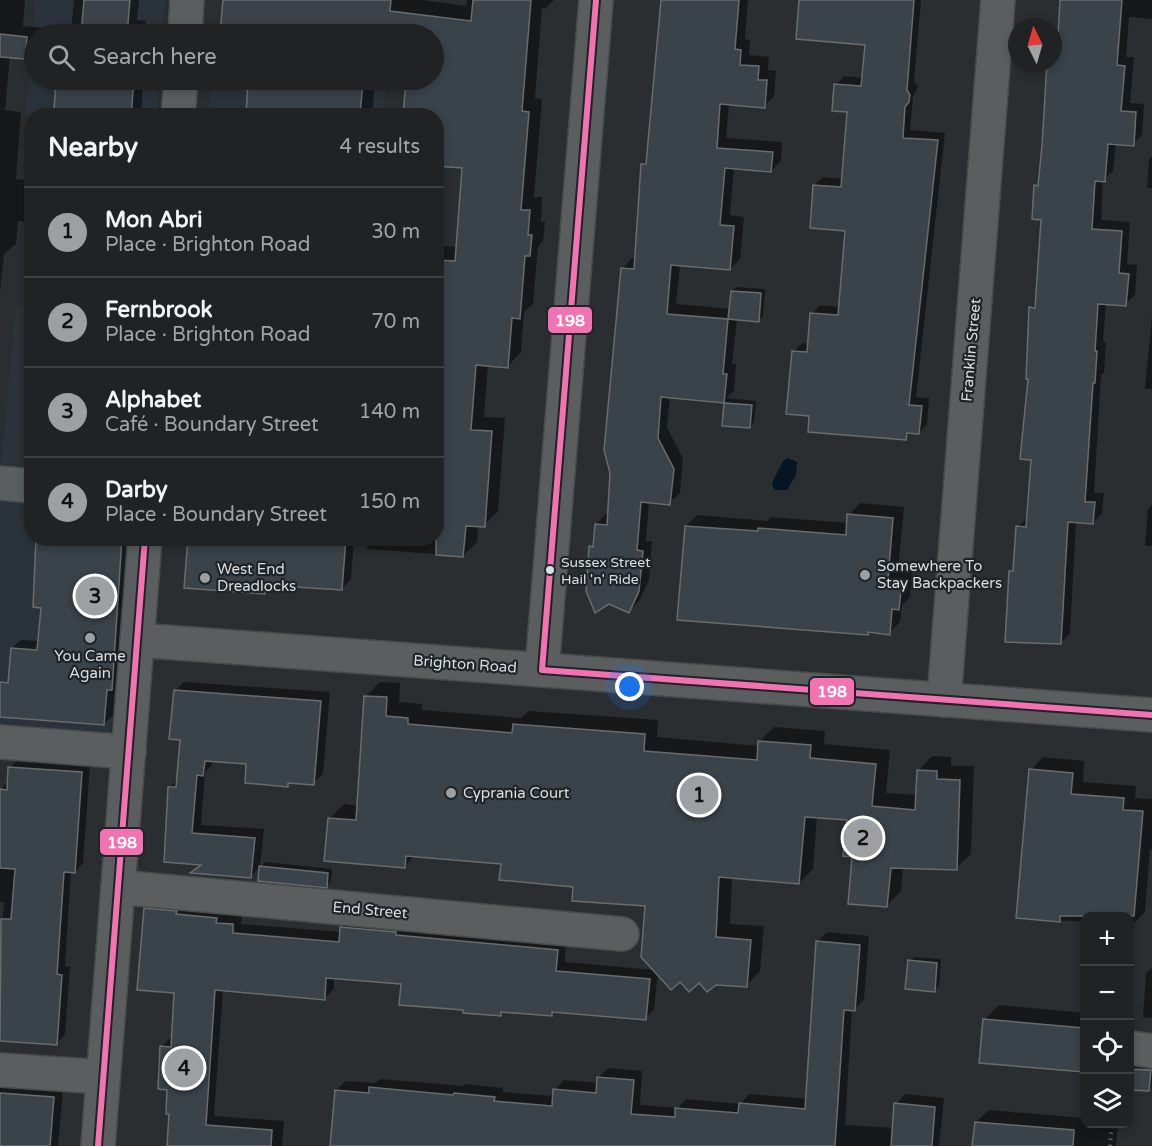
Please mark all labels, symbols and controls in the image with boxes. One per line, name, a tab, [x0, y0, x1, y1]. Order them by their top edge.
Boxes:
north arrow	[1008, 18, 1062, 72]
search box	[24, 24, 444, 90]
icon: search	[45, 41, 78, 74]
text: Search here	[93, 44, 217, 70]
text: Nearby	[48, 132, 138, 163]
text: 4 results	[340, 135, 420, 159]
text: Mon Abri	[105, 207, 203, 233]
text: 1	[61, 220, 74, 244]
text: 30 m	[371, 220, 420, 244]
text: Place · Brighton Road	[105, 233, 310, 257]
text: Fernbrook	[105, 297, 213, 323]
street label: Franklin Street	[958, 297, 985, 402]
line badge: 198	[547, 306, 593, 334]
text: 2	[61, 310, 74, 334]
text: 70 m	[371, 310, 420, 334]
text: 198	[555, 311, 585, 331]
text: Place · Brighton Road	[105, 323, 310, 347]
text: Alphabet	[105, 387, 201, 413]
text: 3	[61, 400, 74, 424]
text: 140 m	[359, 400, 420, 424]
text: Café · Boundary Street	[105, 413, 319, 437]
text: Darby	[105, 477, 168, 503]
text: 4	[61, 490, 74, 514]
text: 150 m	[359, 490, 420, 514]
text: Place · Boundary Street	[105, 503, 327, 527]
place label: Sussex Street Hail 'n' Ride	[561, 554, 651, 588]
place label: Somewhere To Stay Backpackers	[877, 557, 1002, 592]
place label: West End Dreadlocks	[217, 560, 296, 595]
marker: Sussex Street Hail 'n' Ride	[544, 564, 556, 576]
marker: Somewhere To Stay Backpackers	[858, 568, 872, 582]
marker: West End Dreadlocks	[198, 571, 212, 585]
pin: 3	[76, 574, 115, 618]
marker: You Came Again	[83, 631, 97, 645]
place label: You Came Again	[54, 647, 126, 682]
street label: Brighton Road	[413, 651, 517, 677]
your location	[615, 672, 644, 701]
line badge: 198	[809, 677, 855, 706]
text: 198	[817, 682, 847, 702]
pin: 1	[680, 772, 718, 818]
place label: Cyprania Court	[463, 784, 570, 802]
marker: Cyprania Court	[444, 786, 458, 800]
pin: 2	[844, 816, 882, 860]
line badge: 198	[99, 828, 144, 856]
text: 198	[107, 833, 137, 853]
street label: End Street	[332, 898, 408, 922]
map controls	[1080, 912, 1134, 1128]
button: +	[1080, 912, 1134, 966]
button: −	[1080, 966, 1134, 1020]
button: locate	[1080, 1020, 1134, 1074]
pin: 4	[164, 1046, 204, 1090]
button: layers	[1080, 1074, 1134, 1128]

